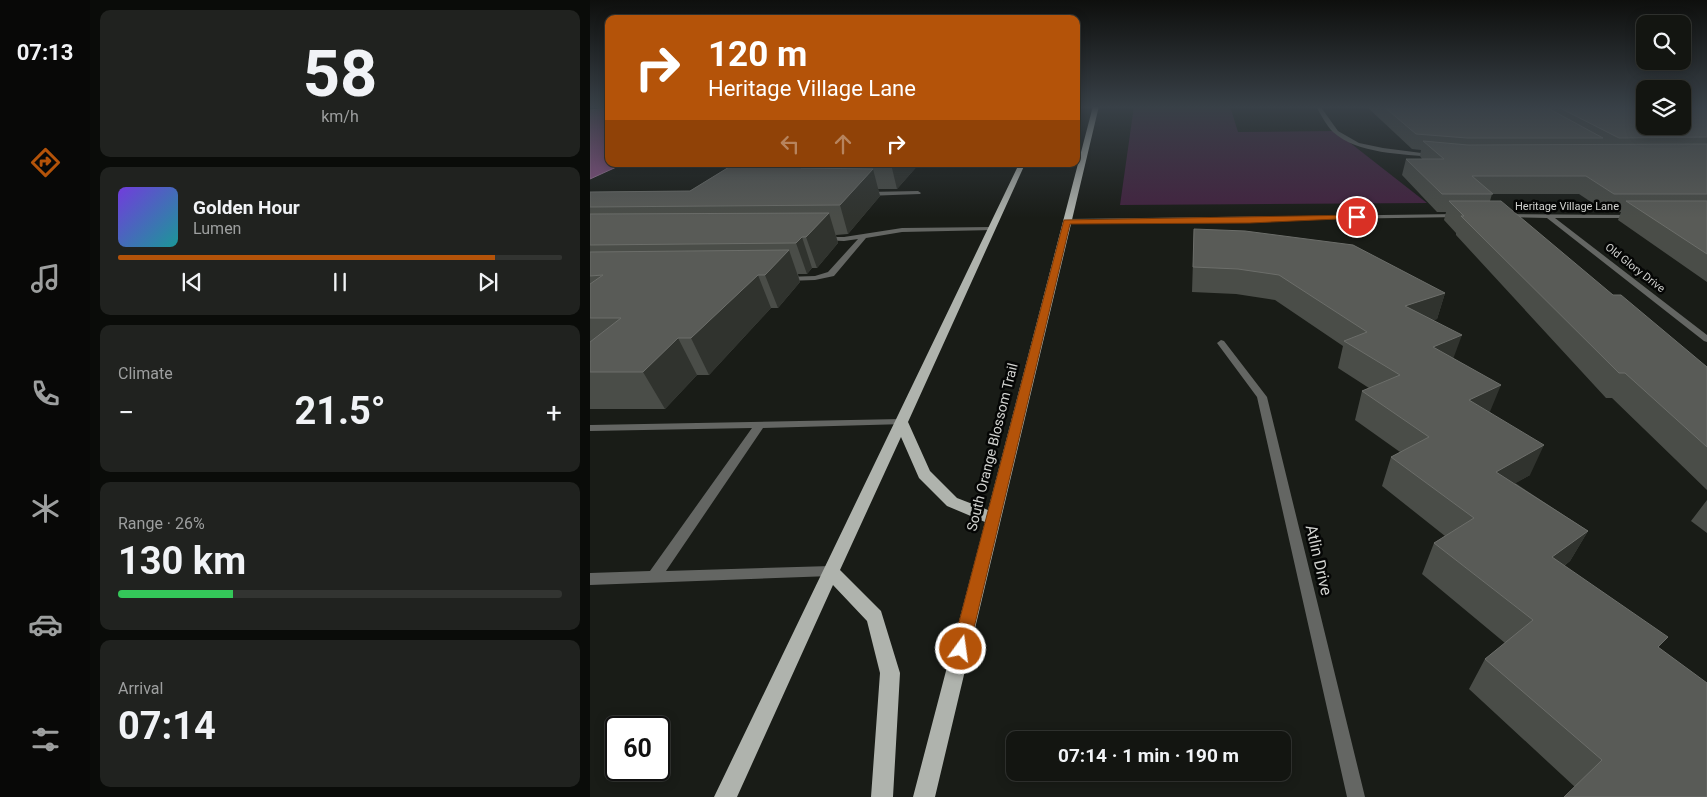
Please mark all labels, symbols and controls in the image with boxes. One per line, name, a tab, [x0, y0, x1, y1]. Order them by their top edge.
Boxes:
map controls	[1636, 15, 1691, 135]
button: search	[1636, 15, 1691, 70]
text: 120 m	[708, 34, 807, 75]
icon: right	[625, 35, 690, 100]
text: 58	[303, 36, 377, 112]
text: 07:13	[17, 40, 73, 65]
text: Heritage Village Lane	[708, 76, 916, 101]
button: layers	[1636, 80, 1691, 135]
text: km/h	[321, 107, 359, 126]
icon: left	[776, 130, 804, 158]
icon: ahead	[829, 130, 857, 158]
icon: right	[882, 130, 910, 158]
icon: directions	[28, 145, 63, 180]
text: Golden Hour	[193, 196, 300, 219]
pin	[1336, 196, 1378, 238]
street label: Heritage Village Lane	[1515, 200, 1619, 213]
icon: arrive	[1343, 203, 1371, 231]
text: Lumen	[193, 219, 241, 238]
street label: Old Glory Drive	[1603, 241, 1668, 295]
icon: music	[28, 261, 63, 296]
icon: previous	[178, 268, 206, 296]
icon: pause	[326, 268, 354, 296]
icon: next	[474, 268, 502, 296]
street label: South Orange Blossom Trail	[963, 361, 1021, 533]
text: Climate	[118, 364, 173, 383]
icon: phone	[28, 376, 63, 411]
text: 21.5°	[294, 389, 386, 433]
text: −	[118, 396, 134, 429]
text: +	[546, 396, 562, 429]
icon: climate	[28, 491, 63, 526]
text: Range · 26%	[118, 514, 205, 533]
street label: Atlin Drive	[1302, 523, 1336, 597]
text: 130 km	[118, 539, 246, 583]
icon: car	[28, 607, 63, 642]
position arrow	[934, 622, 986, 674]
text: Arrival	[118, 679, 163, 698]
text: 07:14	[118, 704, 216, 748]
speed limit sign: 60	[605, 716, 670, 781]
icon: filters	[28, 722, 63, 757]
text: 07:14 · 1 min · 190 m	[1058, 744, 1239, 767]

